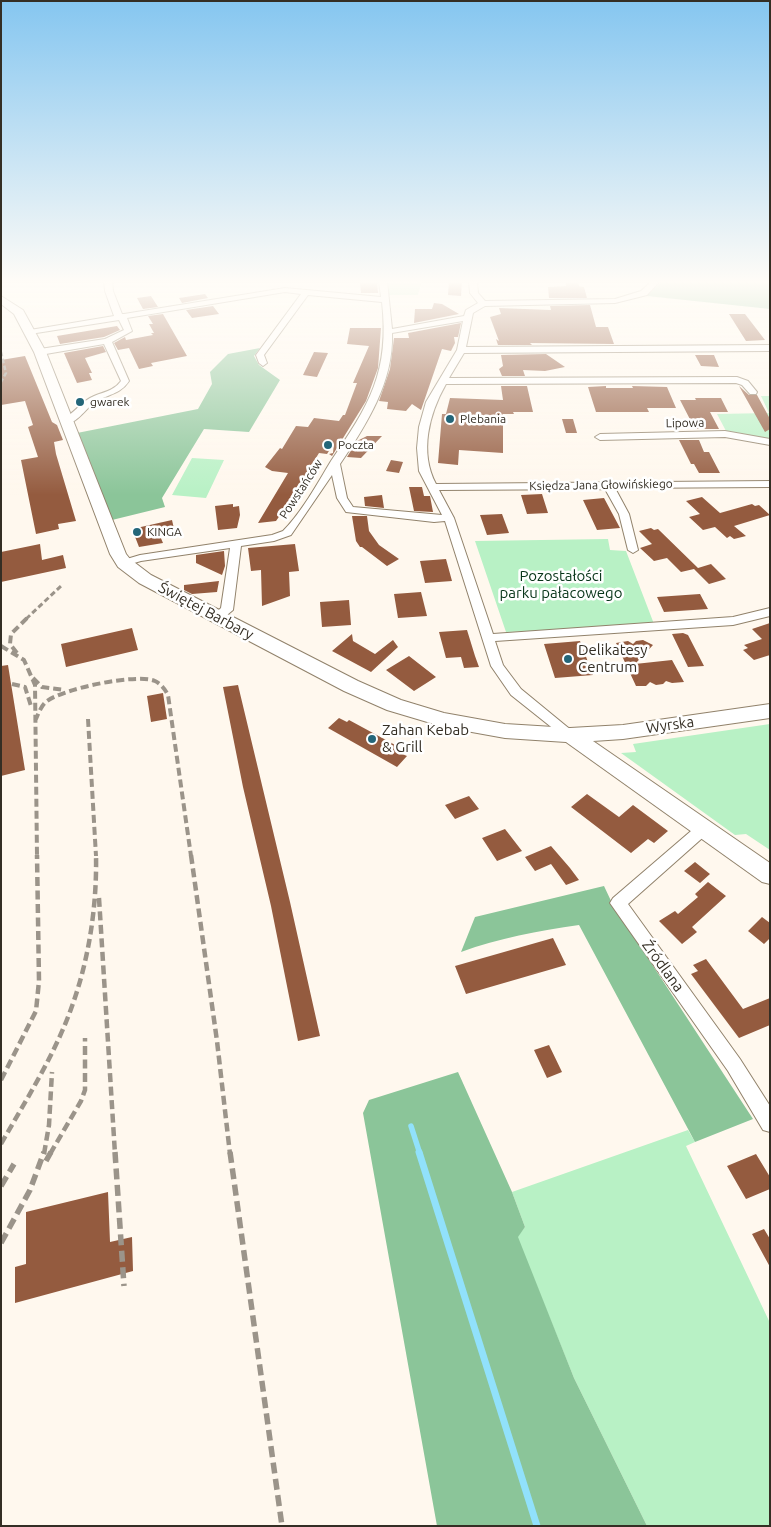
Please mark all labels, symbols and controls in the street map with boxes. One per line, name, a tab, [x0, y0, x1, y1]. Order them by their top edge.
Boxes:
place label: gwarek	[90, 395, 130, 409]
marker: gwarek	[74, 396, 86, 408]
place label: Plebania	[460, 412, 506, 426]
marker: Plebania	[444, 413, 456, 425]
street label: Lipowa	[666, 415, 704, 431]
place label: Poczta	[338, 438, 374, 452]
marker: Poczta	[322, 439, 334, 451]
street label: Powstańców	[276, 457, 326, 521]
street label: Księdza Jana Głowińskiego	[529, 477, 673, 493]
place label: KINGA	[147, 525, 182, 539]
marker: KINGA	[131, 526, 143, 538]
park label: Pozostałości parku pałacowego	[500, 567, 622, 602]
street label: Świętej Barbary	[155, 578, 257, 644]
place label: Delikatesy Centrum	[578, 641, 648, 676]
marker: Delikatesy Centrum	[562, 653, 574, 665]
street label: Wyrska	[645, 713, 695, 737]
place label: Zahan Kebab & Grill	[382, 721, 469, 756]
marker: Zahan Kebab & Grill	[366, 733, 378, 745]
street label: Źródlana	[638, 937, 688, 995]

